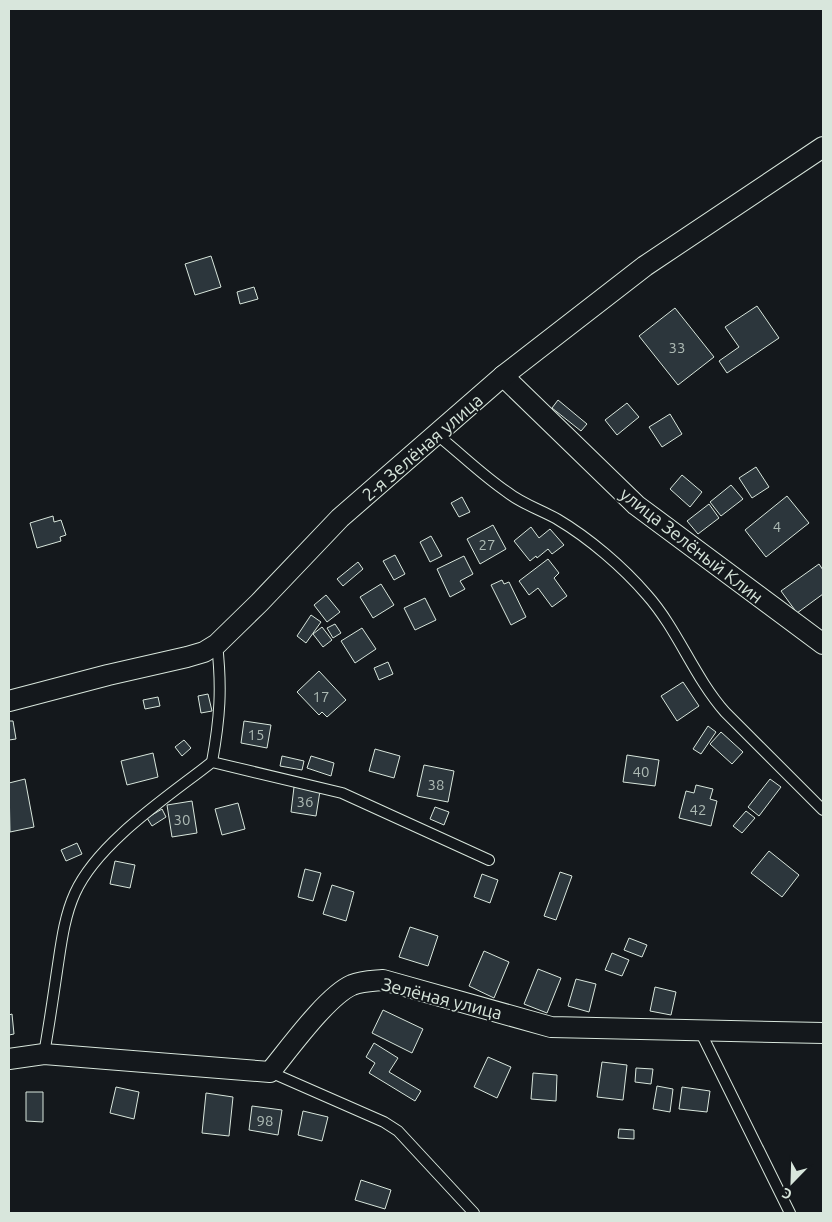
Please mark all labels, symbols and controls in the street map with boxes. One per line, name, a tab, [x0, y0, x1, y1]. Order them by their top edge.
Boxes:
house number: 33	[669, 339, 685, 356]
street label: 2-я Зелёная улица	[358, 389, 486, 505]
street label: улица Зелёный Клин	[617, 483, 767, 607]
house number: 4	[773, 518, 781, 535]
house number: 27	[479, 536, 495, 553]
house number: 17	[313, 688, 329, 705]
house number: 15	[248, 726, 264, 743]
house number: 40	[633, 763, 649, 780]
house number: 38	[428, 776, 444, 793]
house number: 36	[297, 793, 313, 810]
house number: 42	[690, 801, 706, 818]
house number: 30	[174, 811, 190, 828]
street label: Зелёная улица	[380, 973, 504, 1023]
house number: 98	[257, 1112, 273, 1129]
north arrow	[767, 1157, 817, 1207]
text: С	[780, 1185, 794, 1203]

